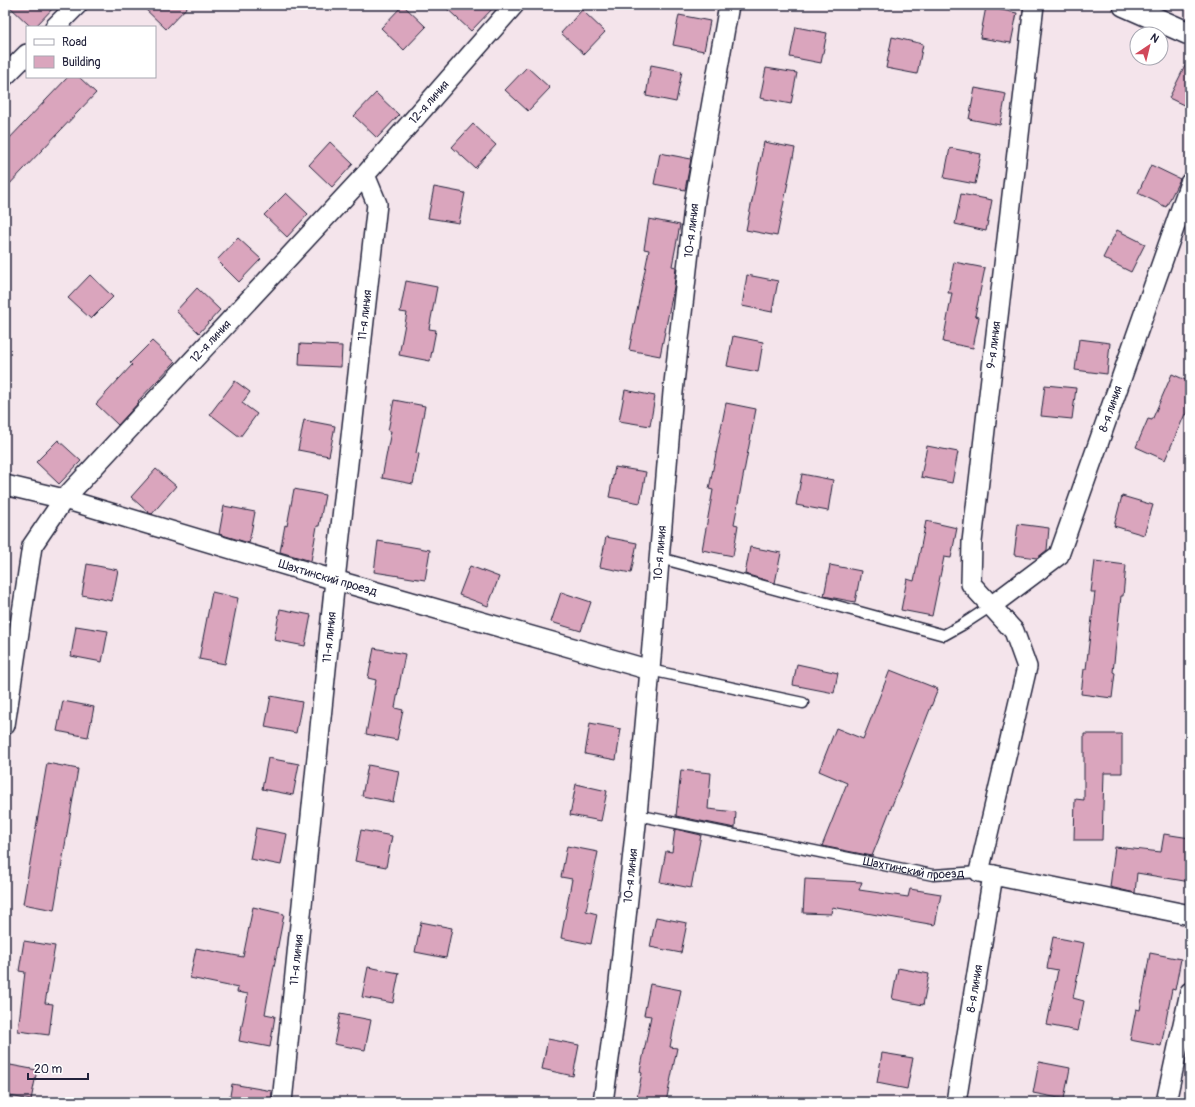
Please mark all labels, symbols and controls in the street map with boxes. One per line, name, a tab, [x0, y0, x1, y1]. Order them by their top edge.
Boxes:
legend	[26, 26, 156, 78]
north arrow	[1129, 26, 1169, 66]
text: N	[1148, 31, 1162, 46]
text: Road	[62, 35, 87, 50]
text: Building	[62, 55, 101, 70]
street label: 12-я линия	[406, 77, 452, 127]
street label: 10-я линия	[681, 202, 702, 259]
street label: 11-я линия	[354, 289, 375, 342]
street label: 12-я линия	[187, 316, 234, 366]
street label: 9-я линия	[984, 320, 1004, 370]
street label: 8-я линия	[1095, 383, 1126, 434]
street label: 10-я линия	[650, 525, 669, 581]
street label: Шахтинский проезд	[277, 556, 380, 599]
street label: 11-я линия	[319, 611, 339, 664]
street label: 10-я линия	[620, 847, 641, 904]
street label: Шахтинский проезд	[862, 854, 965, 882]
street label: 11-я линия	[286, 933, 307, 986]
street label: 8-я линия	[963, 963, 986, 1013]
scale bar	[28, 1055, 88, 1081]
text: 20 m	[34, 1062, 63, 1077]

